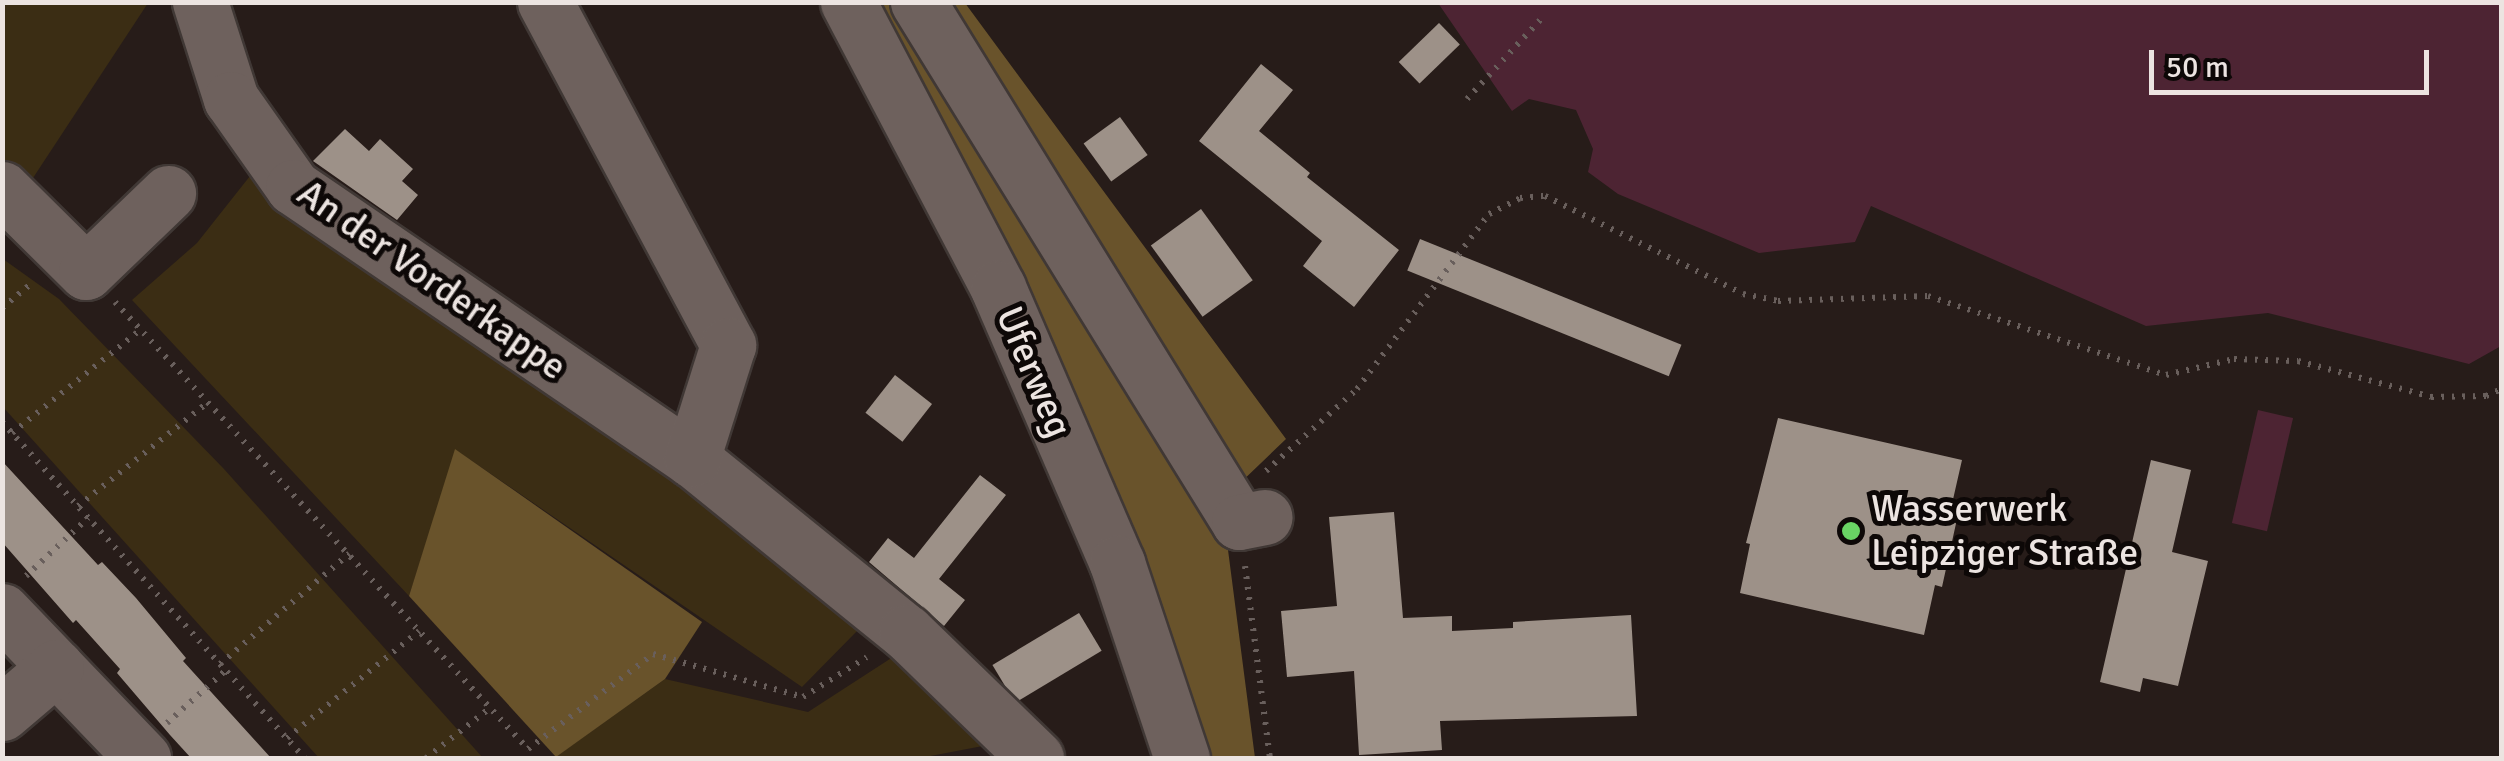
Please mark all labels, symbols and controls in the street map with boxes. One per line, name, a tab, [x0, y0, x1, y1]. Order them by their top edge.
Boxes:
scale bar	[2154, 30, 2434, 92]
text: 50 m	[2166, 49, 2229, 86]
street label: An der Vorderkappe	[289, 170, 575, 390]
street label: Uferweg	[986, 300, 1082, 444]
place label: Wasserwerk Leipziger Straße	[1871, 486, 2138, 576]
marker: Wasserwerk Leipziger Straße	[1840, 520, 1862, 542]

